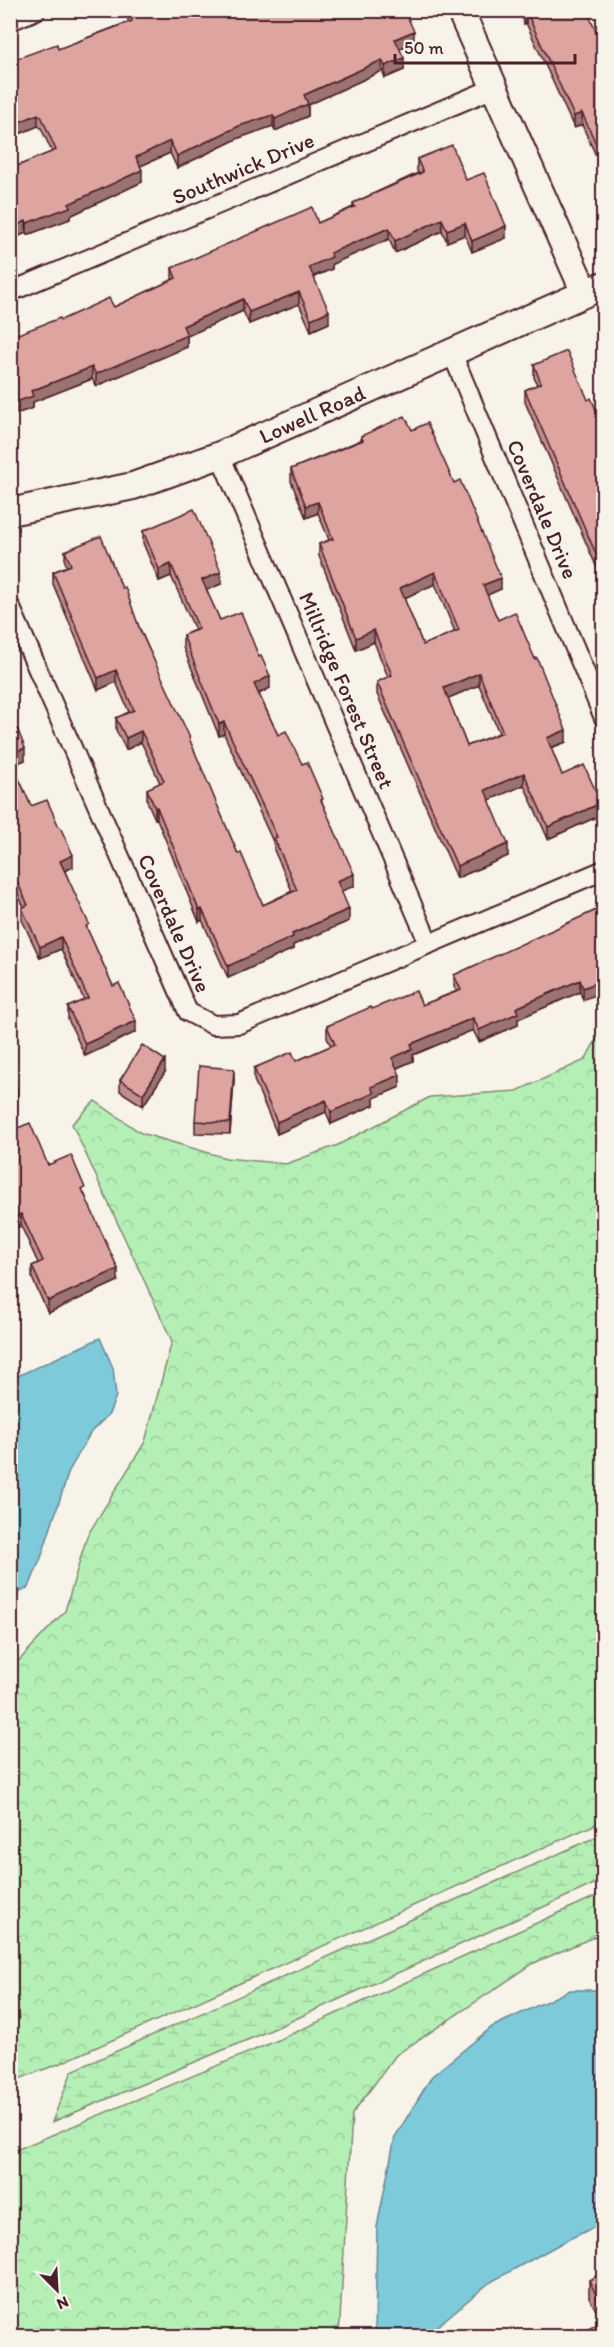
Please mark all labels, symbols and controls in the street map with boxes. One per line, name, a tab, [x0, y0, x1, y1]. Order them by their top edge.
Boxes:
scale bar	[395, 27, 575, 65]
text: 50 m	[404, 37, 444, 59]
street label: Southwick Drive	[168, 126, 318, 211]
street label: Lowell Road	[255, 379, 369, 450]
street label: Coverdale Drive	[501, 435, 584, 583]
street label: Millridge Forest Street	[293, 588, 400, 793]
street label: Coverdale Drive	[132, 850, 217, 997]
north arrow	[27, 2260, 87, 2320]
text: N	[54, 2292, 72, 2314]

